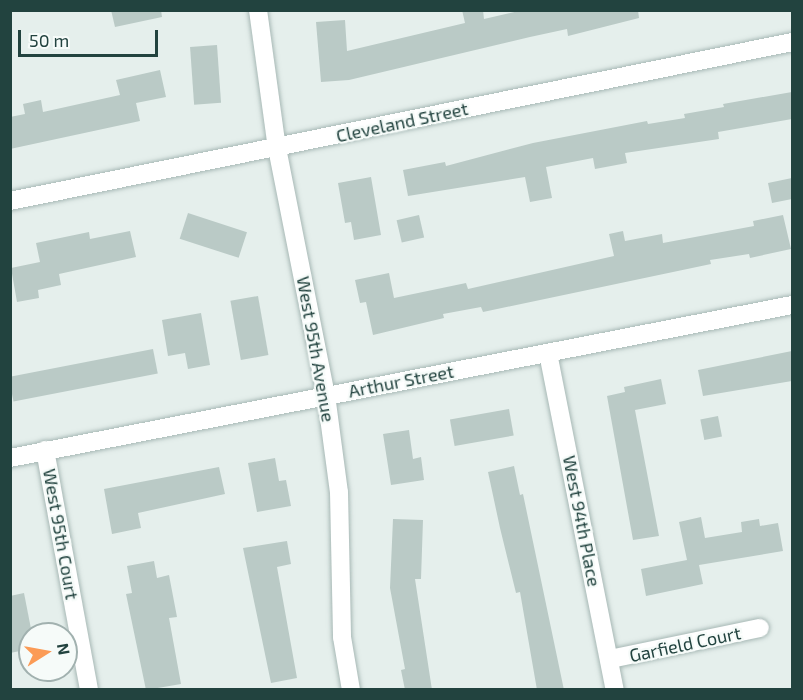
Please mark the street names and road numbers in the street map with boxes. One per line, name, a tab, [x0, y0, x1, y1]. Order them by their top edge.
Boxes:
street label: Cleveland Street	[334, 97, 470, 147]
street label: West 95th Avenue	[293, 274, 339, 424]
street label: Arthur Street	[346, 360, 456, 402]
street label: West 94th Place	[559, 454, 605, 588]
street label: West 95th Court	[39, 467, 83, 601]
street label: Garfield Court	[627, 622, 743, 666]

